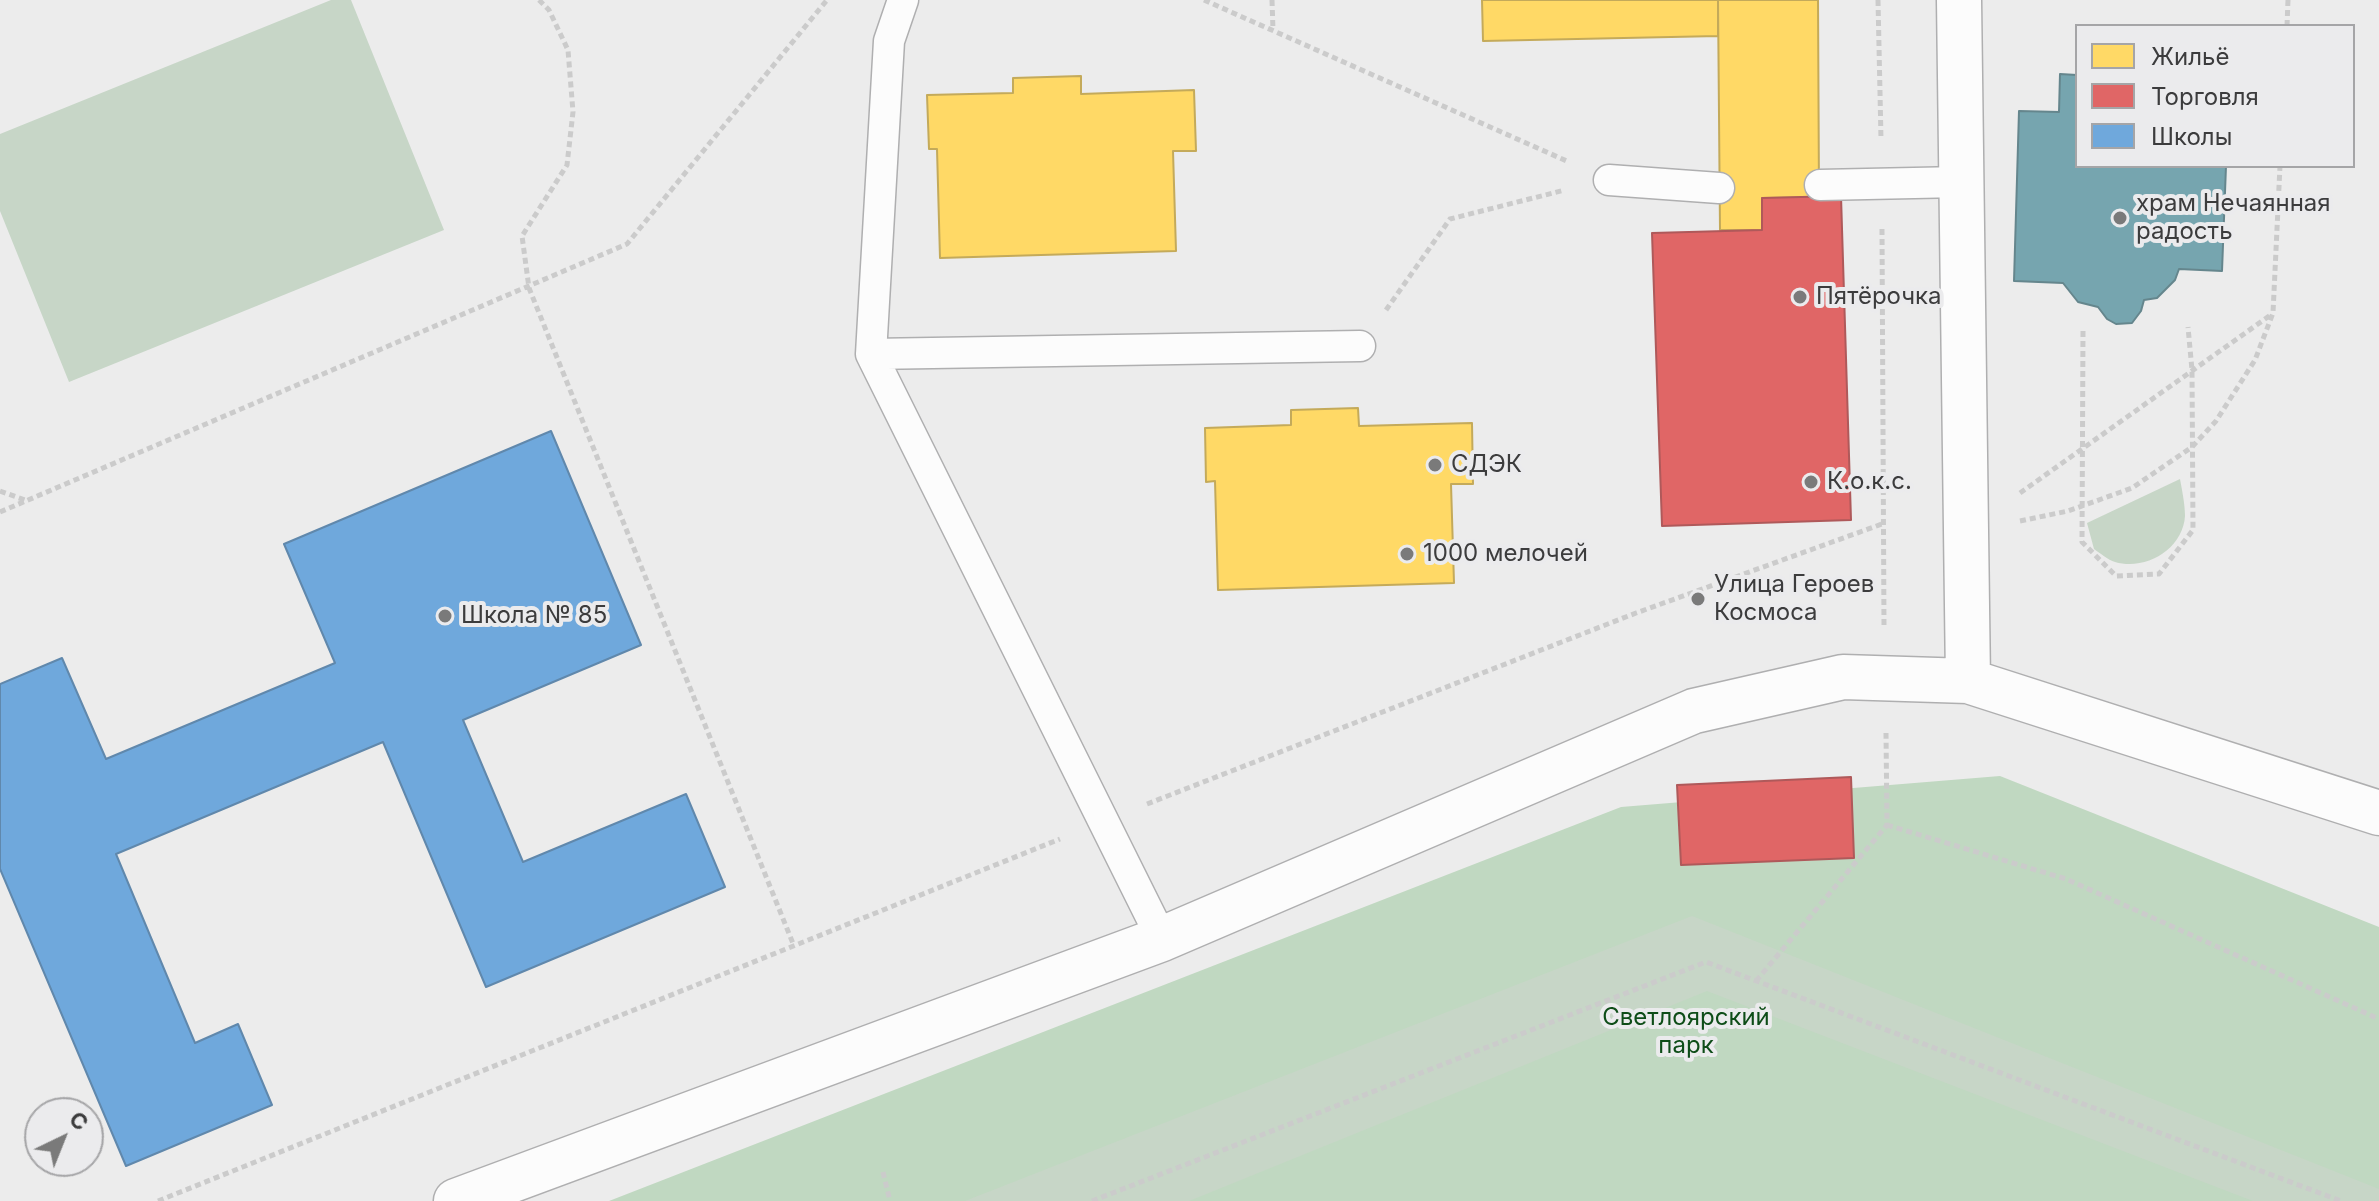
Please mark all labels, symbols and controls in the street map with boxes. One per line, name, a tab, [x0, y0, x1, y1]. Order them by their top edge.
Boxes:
legend	[2075, 24, 2355, 168]
text: Жильё	[2151, 42, 2229, 71]
text: Торговля	[2151, 82, 2259, 111]
text: Школы	[2151, 122, 2232, 151]
place label: храм Нечаянная радость	[2136, 190, 2331, 246]
marker: храм Нечаянная радость	[2111, 209, 2129, 227]
place label: Пятёрочка	[1816, 283, 1942, 311]
marker: Пятёрочка	[1791, 288, 1809, 306]
place label: СДЭК	[1451, 451, 1522, 479]
marker: СДЭК	[1426, 456, 1444, 474]
place label: К.о.к.с.	[1827, 468, 1912, 496]
marker: К.о.к.с.	[1802, 473, 1820, 491]
place label: 1000 мелочей	[1423, 540, 1588, 568]
marker: 1000 мелочей	[1398, 545, 1416, 563]
place label: Улица Героев Космоса	[1714, 571, 1874, 627]
marker: Улица Героев Космоса	[1689, 590, 1707, 608]
place label: Школа № 85	[461, 602, 607, 630]
marker: Школа № 85	[436, 607, 454, 625]
park label: Светлоярский парк	[1602, 1004, 1770, 1060]
north arrow	[24, 1097, 104, 1177]
text: С	[64, 1106, 94, 1136]

